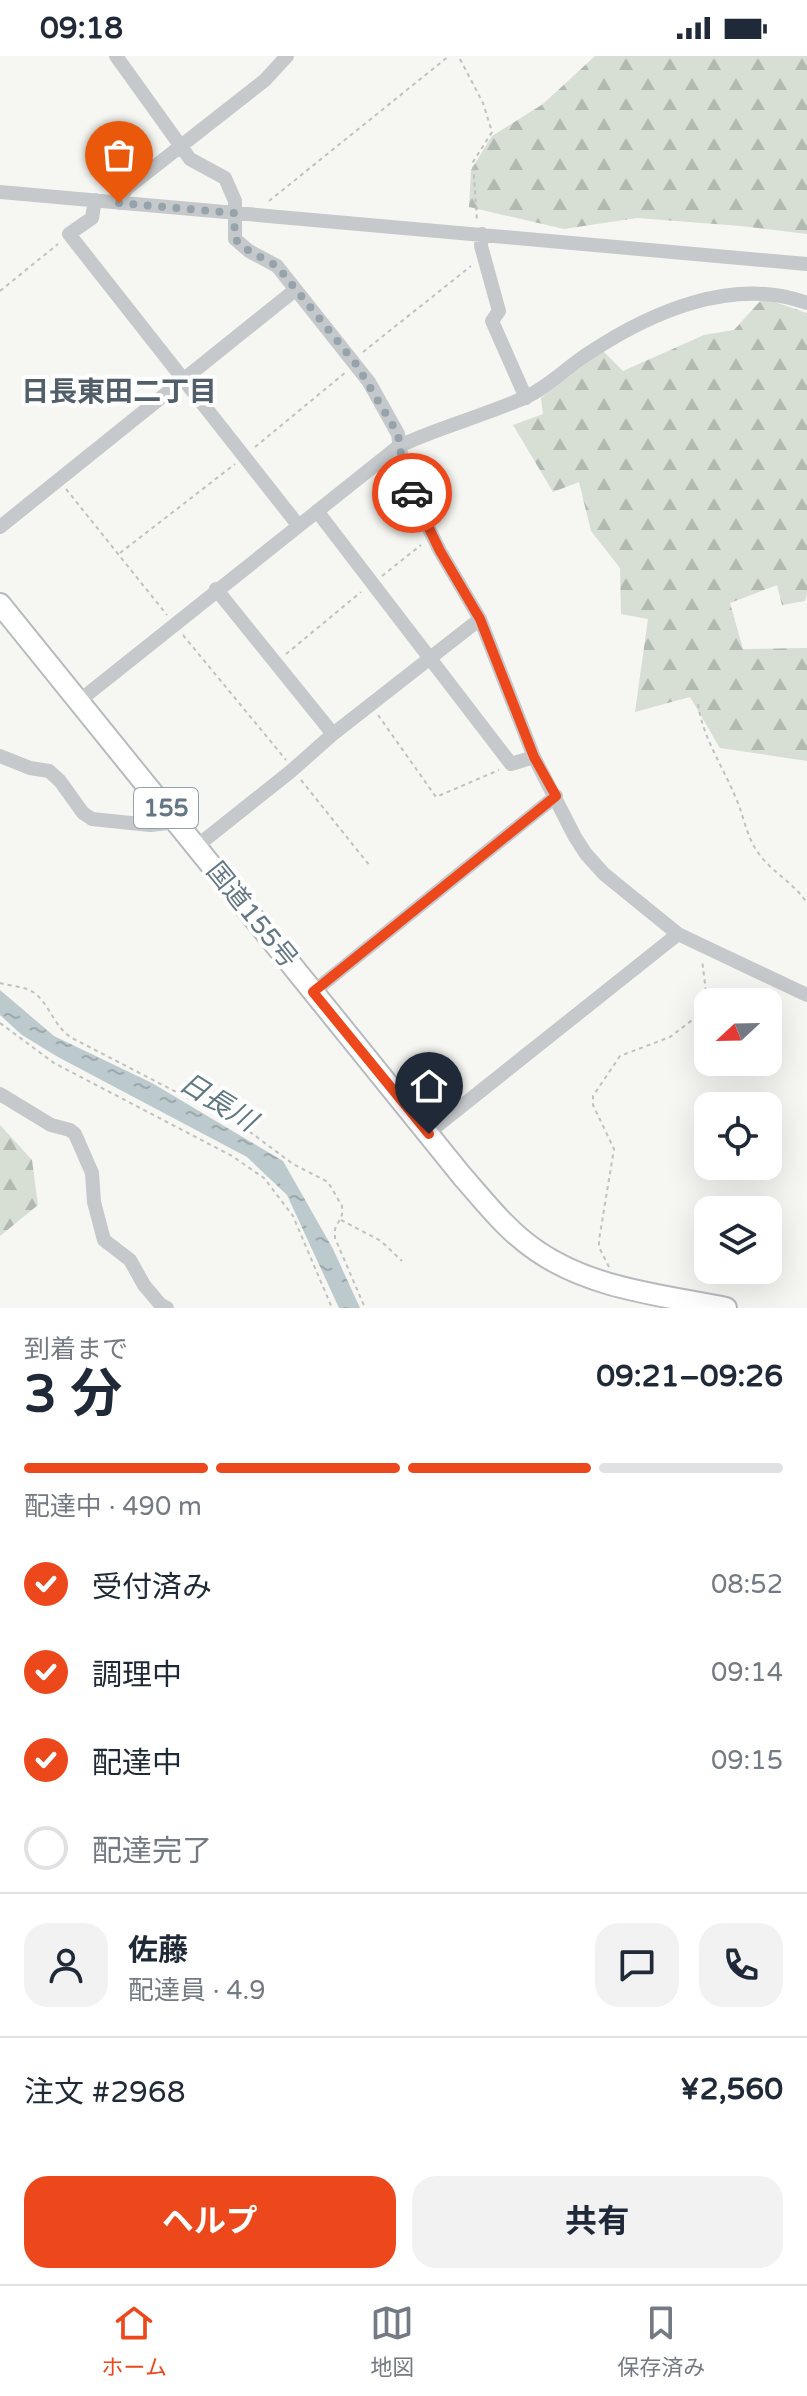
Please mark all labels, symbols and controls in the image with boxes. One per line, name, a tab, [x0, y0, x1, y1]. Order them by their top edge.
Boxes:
text: 09:18	[40, 10, 123, 47]
pin	[85, 121, 153, 203]
icon: bag	[97, 133, 141, 177]
district label: 日長東田二丁目	[21, 375, 217, 409]
courier	[372, 453, 452, 533]
icon: car	[390, 471, 434, 515]
road number: 155	[134, 788, 198, 828]
street label: 国道155号	[200, 856, 304, 974]
north arrow	[694, 988, 782, 1076]
map controls	[694, 988, 782, 1284]
pin	[395, 1052, 463, 1134]
icon: home	[407, 1064, 451, 1108]
water label: 日長川	[173, 1065, 265, 1140]
button: locate	[694, 1092, 782, 1180]
button: layers	[694, 1196, 782, 1284]
text: 到着まで	[24, 1334, 128, 1365]
text: 09:21–09:26	[596, 1358, 783, 1395]
text: 3 分	[24, 1363, 122, 1426]
text: 配達中 · 490 m	[24, 1491, 202, 1522]
icon: check	[24, 1562, 68, 1606]
text: 受付済み	[92, 1569, 212, 1606]
text: 08:52	[711, 1569, 783, 1600]
icon: check	[24, 1650, 68, 1694]
text: 調理中	[92, 1657, 182, 1694]
text: 09:14	[711, 1657, 783, 1688]
icon: check	[24, 1738, 68, 1782]
text: 配達中	[92, 1745, 182, 1782]
text: 09:15	[711, 1745, 783, 1776]
text: 配達完了	[92, 1833, 212, 1870]
button: person	[24, 1923, 108, 2007]
button: chat	[595, 1923, 679, 2007]
button: phone	[699, 1923, 783, 2007]
text: 佐藤	[128, 1932, 188, 1969]
text: 配達員 · 4.9	[128, 1975, 266, 2006]
text: ¥2,560	[680, 2071, 783, 2108]
text: 注文 #2968	[24, 2074, 186, 2111]
button: ヘルプ	[24, 2176, 396, 2268]
button: 共有	[412, 2176, 783, 2268]
tab: ホーム	[102, 2301, 167, 2381]
tab: 地図	[370, 2301, 414, 2381]
tab: 保存済み	[617, 2301, 705, 2381]

